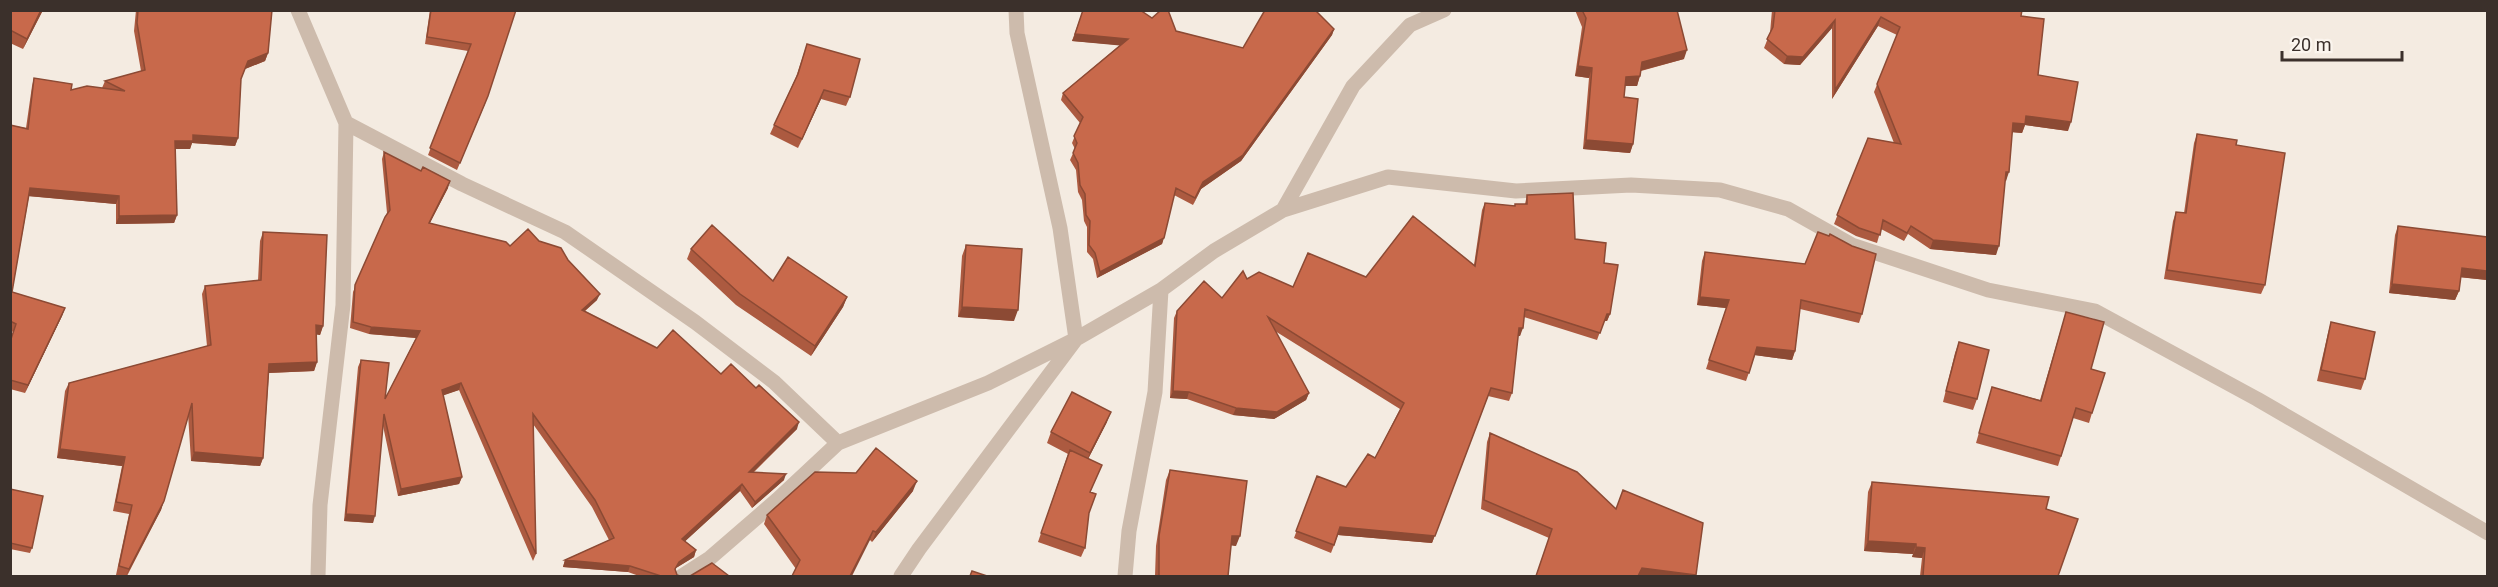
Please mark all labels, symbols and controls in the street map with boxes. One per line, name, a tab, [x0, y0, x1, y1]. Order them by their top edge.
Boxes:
scale bar	[2282, 24, 2402, 62]
text: 20 m	[2291, 34, 2331, 55]

